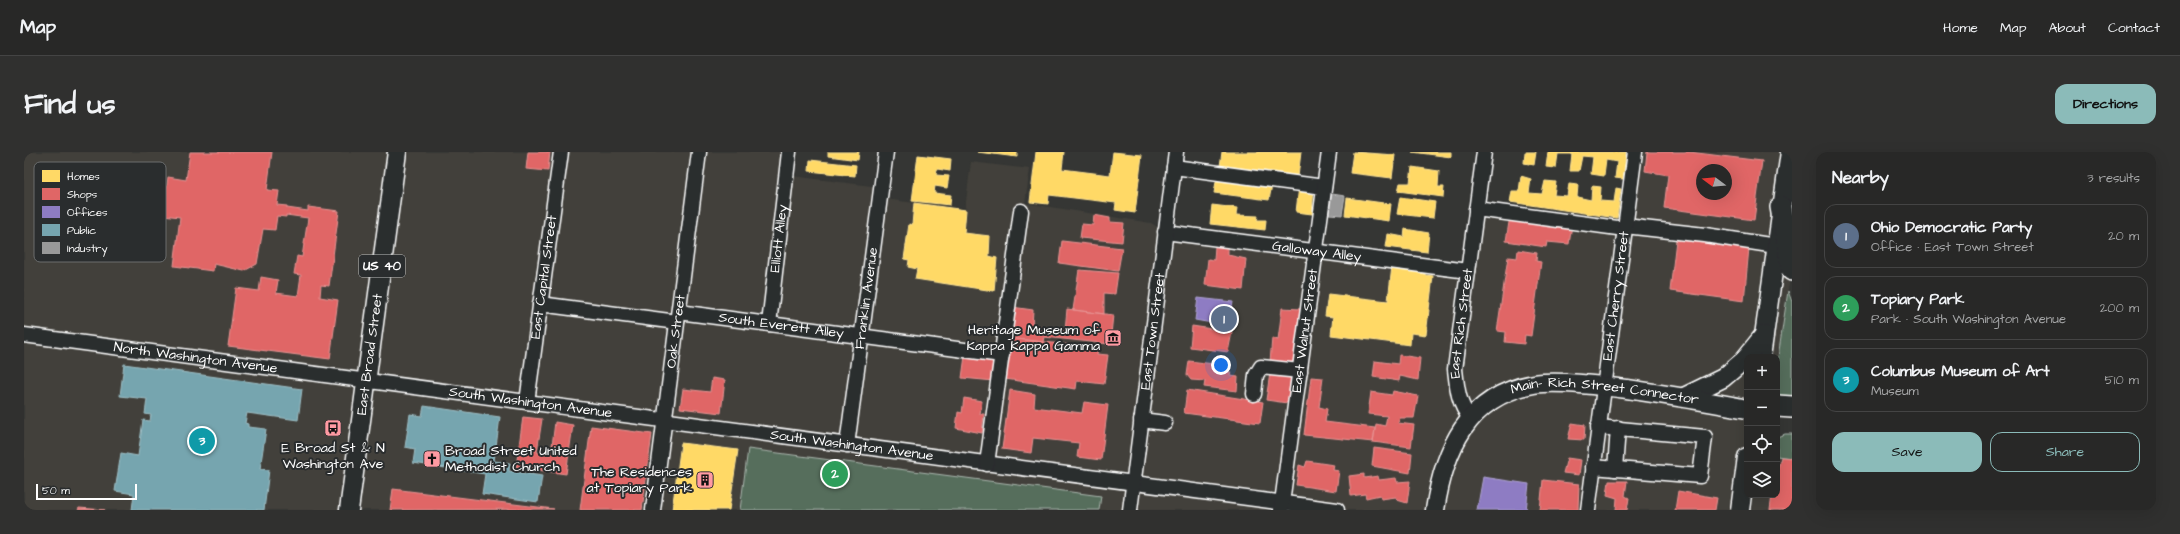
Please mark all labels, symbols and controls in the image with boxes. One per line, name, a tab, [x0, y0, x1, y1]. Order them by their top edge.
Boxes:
text: Map	[20, 14, 56, 41]
text: Home	[1943, 18, 1978, 38]
text: Map	[2000, 18, 2026, 38]
text: About	[2048, 18, 2086, 38]
text: Contact	[2108, 18, 2160, 38]
button: Directions	[2055, 84, 2156, 124]
text: Find us	[24, 85, 115, 124]
legend	[34, 162, 166, 262]
north arrow	[1696, 164, 1732, 200]
text: Nearby	[1832, 166, 1889, 190]
text: Homes	[67, 169, 100, 184]
text: 3 results	[2087, 169, 2140, 187]
text: Shops	[67, 187, 98, 202]
street label: Elliott Alley	[765, 203, 793, 274]
text: Offices	[67, 205, 108, 220]
street label: East Capital Street	[526, 214, 562, 340]
text: Ohio Democratic Party	[1871, 217, 2032, 238]
text: Public	[67, 223, 96, 238]
text: 1	[1845, 227, 1847, 245]
text: 20 m	[2108, 227, 2139, 245]
street label: East Cherry Street	[1598, 230, 1635, 362]
street label: Galloway Alley	[1271, 236, 1363, 267]
text: Office · East Town Street	[1871, 238, 2034, 256]
text: Industry	[67, 241, 107, 257]
street label: Franklin Avenue	[850, 246, 883, 350]
road number: US 40	[359, 255, 405, 277]
street label: East Walnut Street	[1287, 267, 1323, 394]
street label: East Rich Street	[1445, 267, 1478, 379]
street label: East Town Street	[1136, 272, 1170, 391]
text: Topiary Park	[1871, 289, 1964, 310]
street label: East Broad Street	[352, 292, 388, 416]
street label: Oak Street	[661, 293, 691, 369]
text: 2	[1842, 299, 1850, 317]
text: 200 m	[2100, 299, 2139, 317]
pin: 1	[1211, 304, 1237, 334]
street label: South Everett Alley	[717, 307, 845, 344]
text: Park · South Washington Avenue	[1871, 310, 2066, 328]
place label: Heritage Museum of Kappa Kappa Gamma	[966, 320, 1101, 356]
museum icon: Heritage Museum of Kappa Kappa Gamma	[1103, 328, 1123, 348]
street label: North Washington Avenue	[112, 337, 279, 379]
map controls	[1744, 354, 1780, 498]
button: +	[1744, 354, 1780, 390]
your location	[1211, 355, 1231, 375]
text: Columbus Museum of Art	[1871, 361, 2050, 382]
text: 3	[1843, 371, 1849, 389]
text: 510 m	[2105, 371, 2139, 389]
street label: Main- Rich Street Connector	[1508, 373, 1701, 410]
street label: South Washington Avenue	[448, 382, 614, 423]
text: Museum	[1871, 382, 1919, 400]
button: −	[1744, 390, 1780, 426]
bus stop icon: E Broad St & N Washington Ave	[323, 418, 343, 438]
street label: South Washington Avenue	[769, 425, 935, 466]
pin: 3	[189, 426, 215, 456]
button: locate	[1744, 426, 1780, 462]
button: Save	[1832, 432, 1982, 472]
button: Share	[1990, 432, 2140, 472]
place label: E Broad St & N Washington Ave	[281, 438, 385, 474]
place label: Broad Street United Methodist Church	[445, 441, 577, 477]
church icon: Broad Street United Methodist Church	[422, 449, 442, 469]
pin: 2	[822, 459, 848, 489]
place label: The Residences at Topiary Park	[587, 462, 692, 498]
button: layers	[1744, 462, 1780, 498]
building icon: The Residences at Topiary Park	[695, 470, 715, 490]
scale bar	[36, 482, 137, 501]
text: 50 m	[42, 483, 70, 498]

